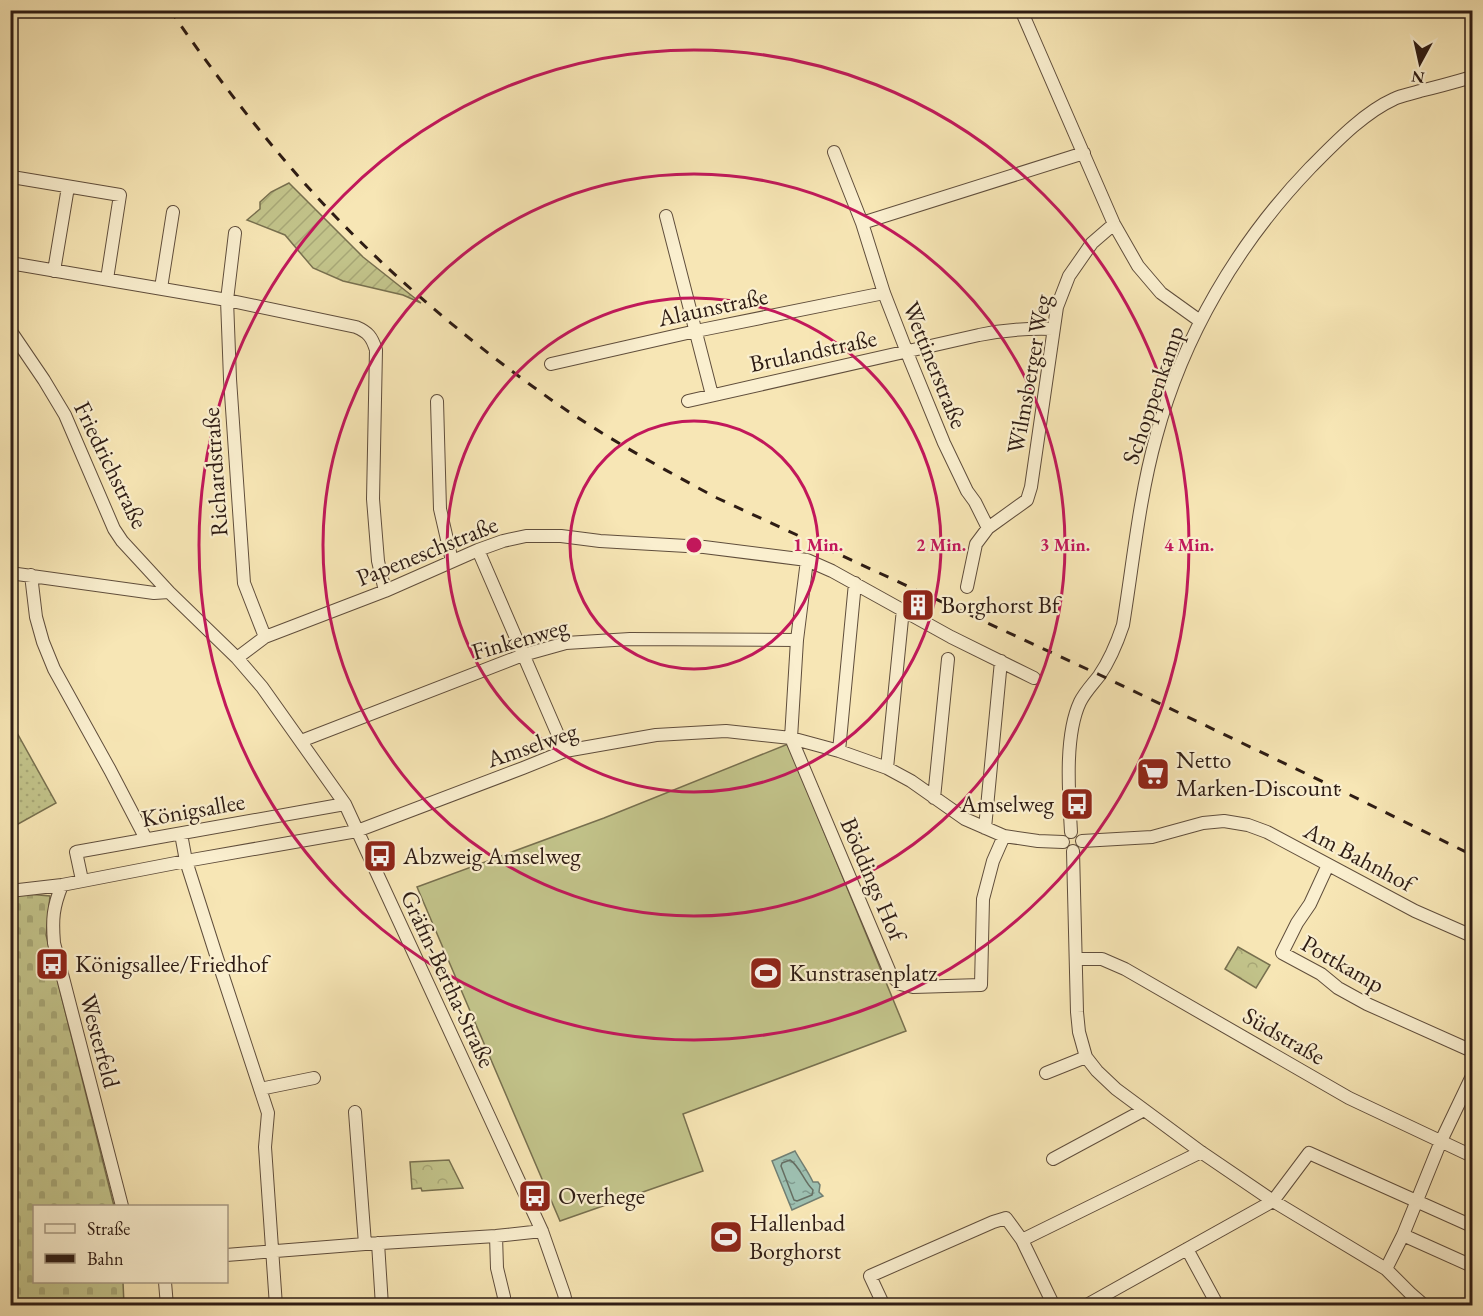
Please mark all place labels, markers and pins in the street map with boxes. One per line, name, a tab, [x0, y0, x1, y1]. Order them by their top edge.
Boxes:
centre of rings	[684, 535, 704, 555]
building icon: Borghorst Bf	[900, 587, 936, 623]
place label: Borghorst Bf	[941, 589, 1063, 620]
place label: Netto Marken-Discount	[1176, 744, 1341, 803]
supermarket icon: Netto Marken-Discount	[1135, 756, 1171, 792]
bus stop icon: Amselweg	[1059, 786, 1095, 822]
place label: Amselweg	[959, 788, 1055, 819]
bus stop icon: Abzweig Amselweg	[362, 838, 398, 874]
place label: Abzweig Amselweg	[402, 840, 581, 871]
bus stop icon: Königsallee/Friedhof	[34, 946, 70, 982]
place label: Königsallee/Friedhof	[75, 948, 272, 979]
sports icon: Kunstrasenplatz	[748, 955, 784, 991]
place label: Kunstrasenplatz	[789, 957, 937, 988]
bus stop icon: Overhege	[517, 1178, 553, 1214]
place label: Overhege	[558, 1180, 645, 1211]
place label: Hallenbad Borghorst	[749, 1207, 846, 1266]
sports icon: Hallenbad Borghorst	[708, 1219, 744, 1255]

